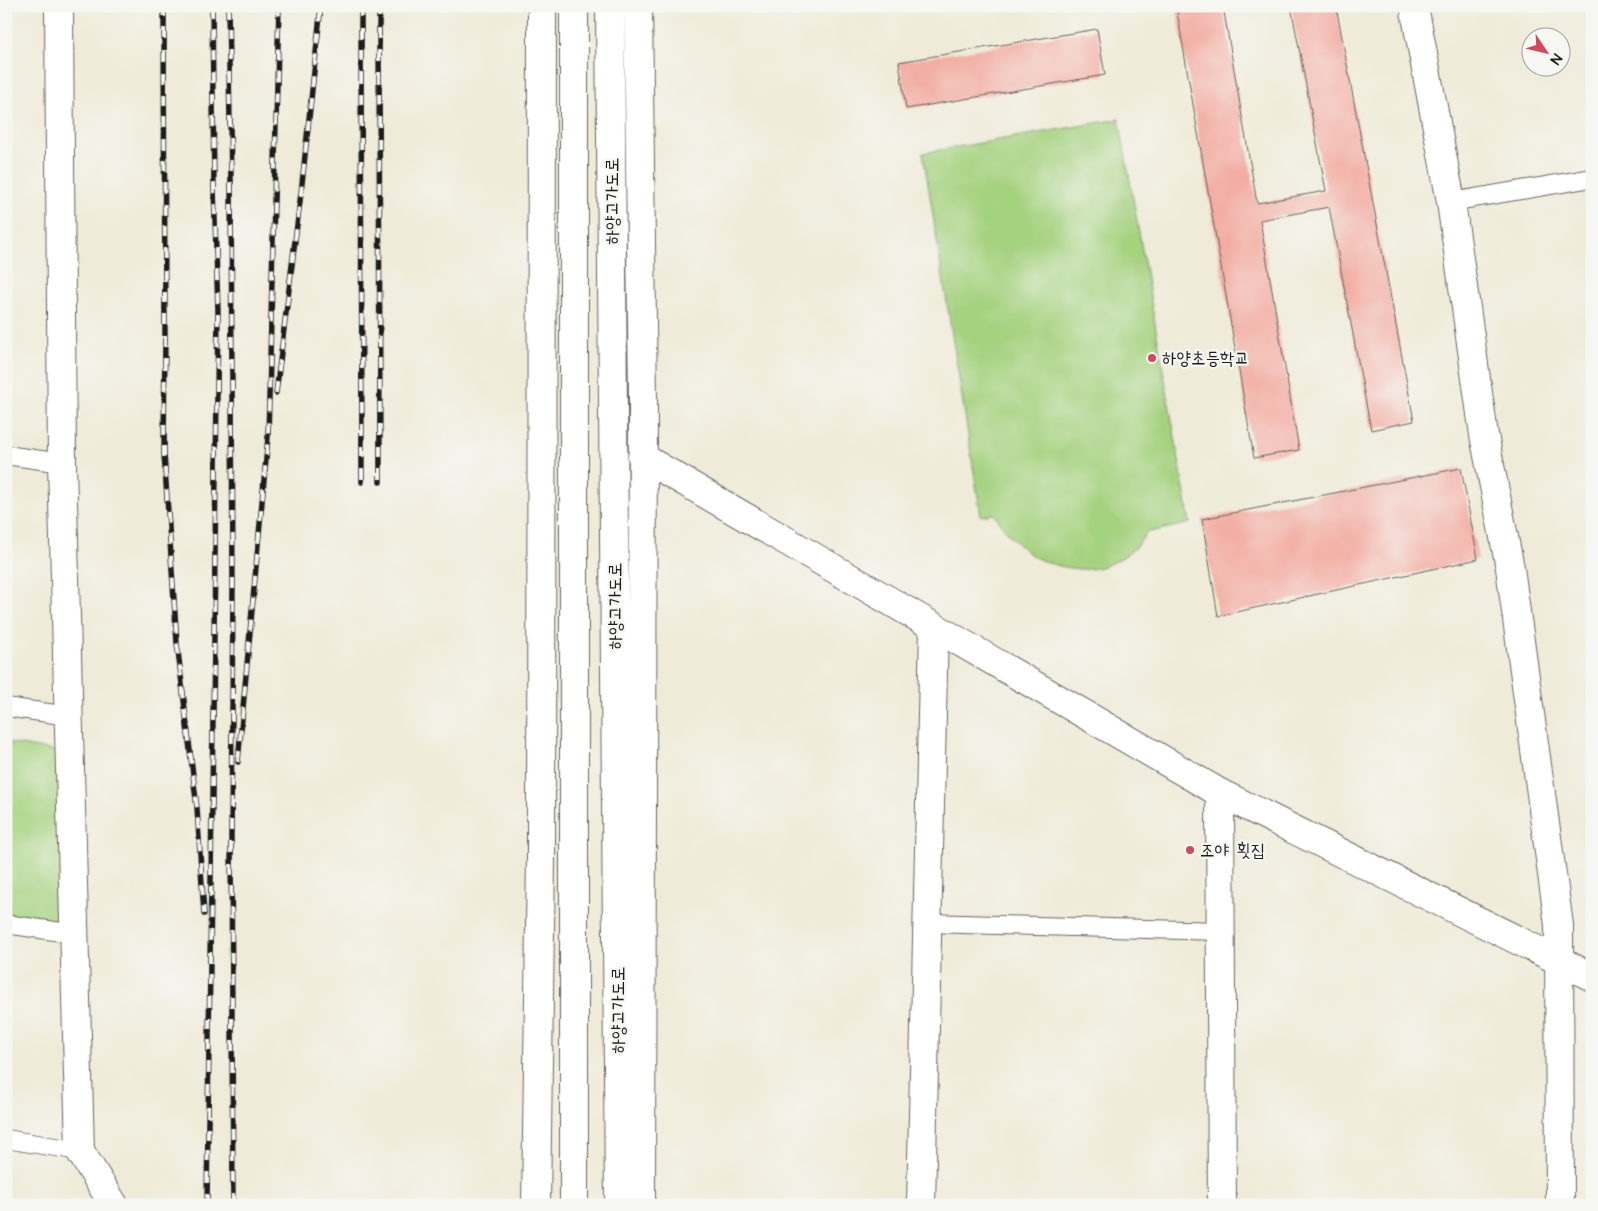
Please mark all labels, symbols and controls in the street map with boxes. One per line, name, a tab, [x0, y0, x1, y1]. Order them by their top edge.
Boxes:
north arrow	[1520, 28, 1570, 78]
text: N	[1545, 50, 1567, 68]
street label: 하양고가도로	[600, 158, 625, 244]
place label: 하양초등학교	[1162, 346, 1249, 371]
marker: 하양초등학교	[1146, 352, 1158, 364]
street label: 하양고가도로	[603, 563, 628, 649]
place label: 조야 횟집	[1200, 838, 1265, 863]
marker: 조야 횟집	[1184, 844, 1196, 856]
street label: 하양고가도로	[606, 967, 631, 1053]

